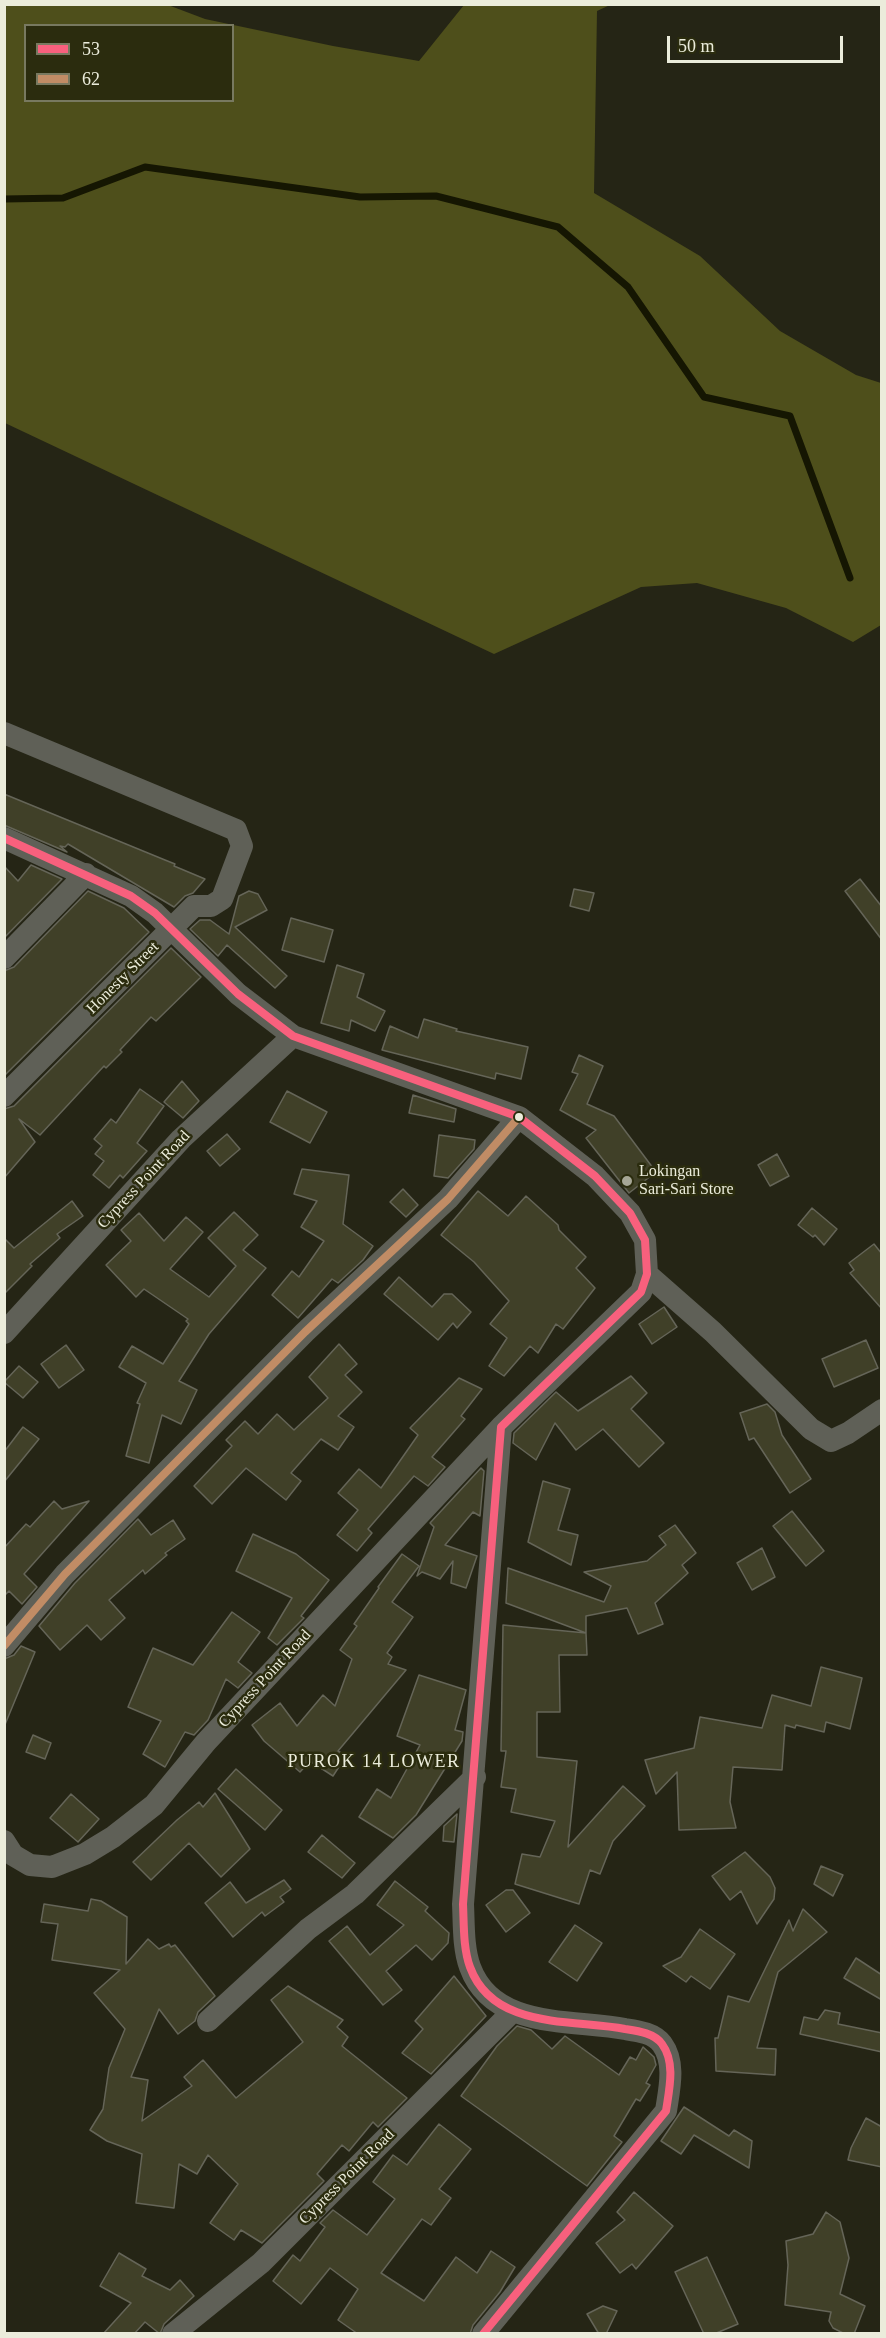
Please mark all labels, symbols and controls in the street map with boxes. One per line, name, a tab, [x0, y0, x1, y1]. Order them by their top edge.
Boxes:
legend	[24, 24, 234, 102]
scale bar	[670, 24, 846, 62]
text: 50 m	[678, 36, 715, 56]
text: 53	[82, 39, 100, 59]
text: 62	[82, 69, 100, 89]
street label: Honesty Street	[83, 938, 163, 1018]
unlabelled marker	[513, 1111, 525, 1123]
street label: Cypress Point Road	[94, 1127, 194, 1233]
place label: Lokingan Sari-Sari Store	[639, 1162, 734, 1200]
marker: Lokingan Sari-Sari Store	[620, 1174, 634, 1188]
street label: Cypress Point Road	[215, 1626, 315, 1732]
district label: PUROK 14 LOWER	[288, 1751, 460, 1773]
street label: Cypress Point Road	[295, 2125, 399, 2229]

